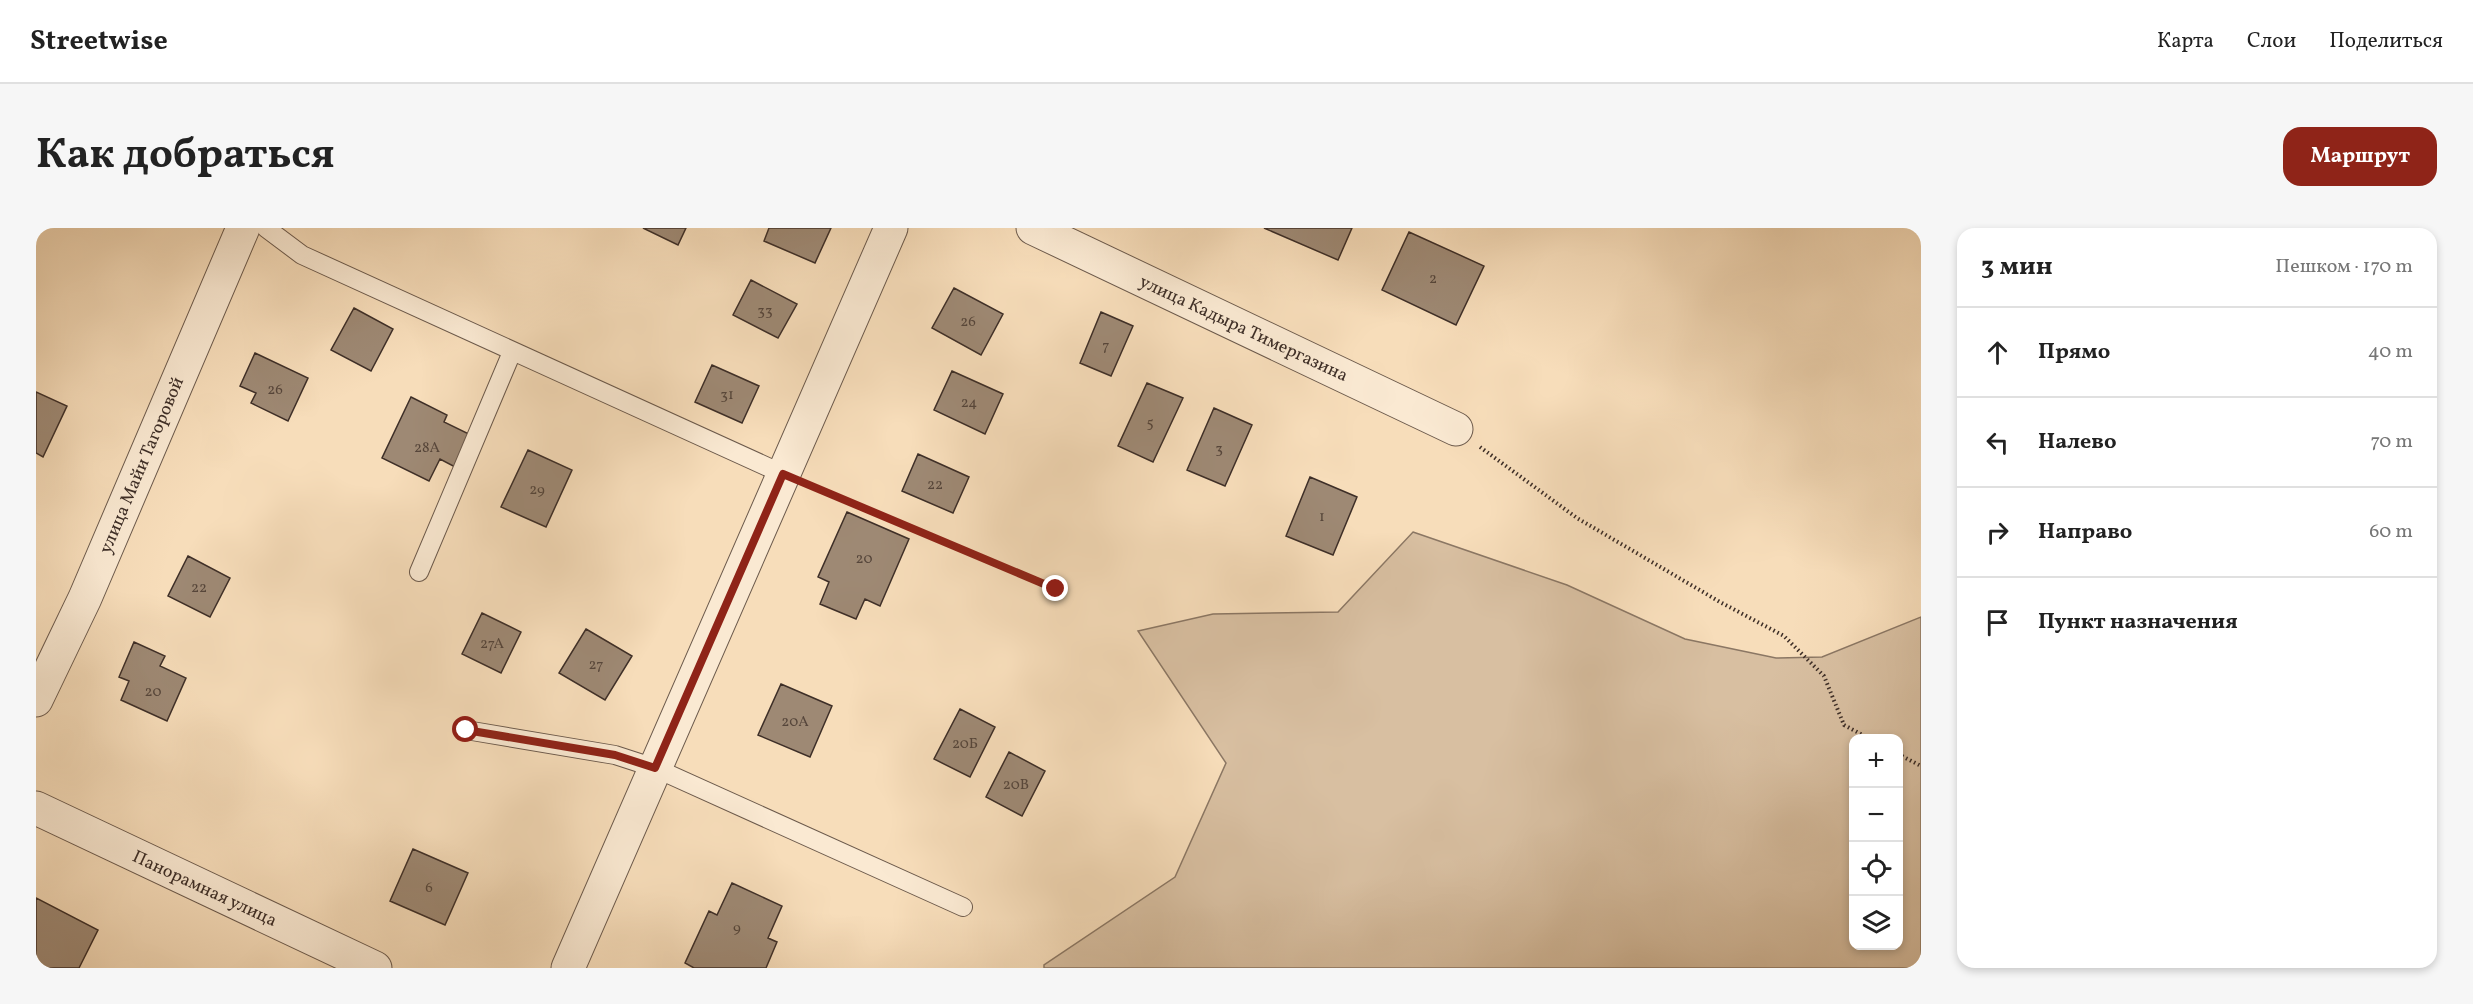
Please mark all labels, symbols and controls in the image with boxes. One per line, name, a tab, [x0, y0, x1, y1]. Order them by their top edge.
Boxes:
text: Streetwise	[30, 22, 168, 61]
text: Карта	[2157, 27, 2214, 56]
text: Слои	[2247, 27, 2296, 56]
text: Поделиться	[2329, 27, 2443, 56]
text: Как добраться	[36, 127, 335, 186]
button: Маршрут	[2283, 127, 2437, 186]
text: 3 мин	[1981, 249, 2053, 285]
text: Пешком · 170 m	[2275, 253, 2413, 281]
house number: 2	[1429, 269, 1437, 290]
street label: улица Кадыра Тимергазина	[1135, 270, 1352, 389]
house number: 33	[757, 301, 773, 322]
house number: 26	[960, 312, 976, 333]
house number: 7	[1102, 336, 1110, 357]
icon: ahead	[1981, 336, 2014, 369]
text: Прямо	[2038, 337, 2110, 368]
text: 40 m	[2368, 338, 2413, 366]
street label: улица Майи Тагоровой	[94, 373, 191, 558]
house number: 26	[267, 380, 283, 401]
house number: 31	[720, 385, 734, 406]
house number: 24	[961, 393, 977, 414]
house number: 5	[1146, 413, 1154, 434]
icon: left	[1981, 426, 2014, 459]
text: Налево	[2038, 427, 2117, 458]
text: 70 m	[2370, 428, 2413, 456]
house number: 28А	[414, 438, 441, 459]
house number: 3	[1215, 439, 1223, 460]
house number: 22	[927, 475, 943, 496]
house number: 29	[529, 480, 545, 501]
house number: 1	[1319, 507, 1325, 528]
icon: right	[1981, 516, 2014, 549]
text: Направо	[2038, 517, 2132, 548]
text: 60 m	[2369, 518, 2413, 546]
house number: 20	[856, 549, 872, 570]
route end	[1042, 575, 1068, 601]
house number: 22	[191, 578, 207, 599]
icon: arrive	[1981, 606, 2014, 639]
text: Пункт назначения	[2038, 607, 2238, 638]
house number: 27А	[480, 634, 504, 655]
house number: 27	[589, 655, 603, 676]
house number: 20	[145, 682, 161, 703]
house number: 20А	[781, 712, 809, 733]
route start	[452, 716, 478, 742]
house number: 20Б	[952, 734, 978, 755]
map controls	[1849, 734, 1903, 950]
button: +	[1849, 734, 1903, 788]
house number: 20В	[1003, 775, 1029, 796]
button: −	[1849, 788, 1903, 842]
button: locate	[1849, 842, 1903, 896]
street label: Панорамная улица	[128, 845, 281, 934]
house number: 6	[425, 878, 433, 899]
button: layers	[1849, 896, 1903, 950]
house number: 9	[733, 918, 741, 939]

